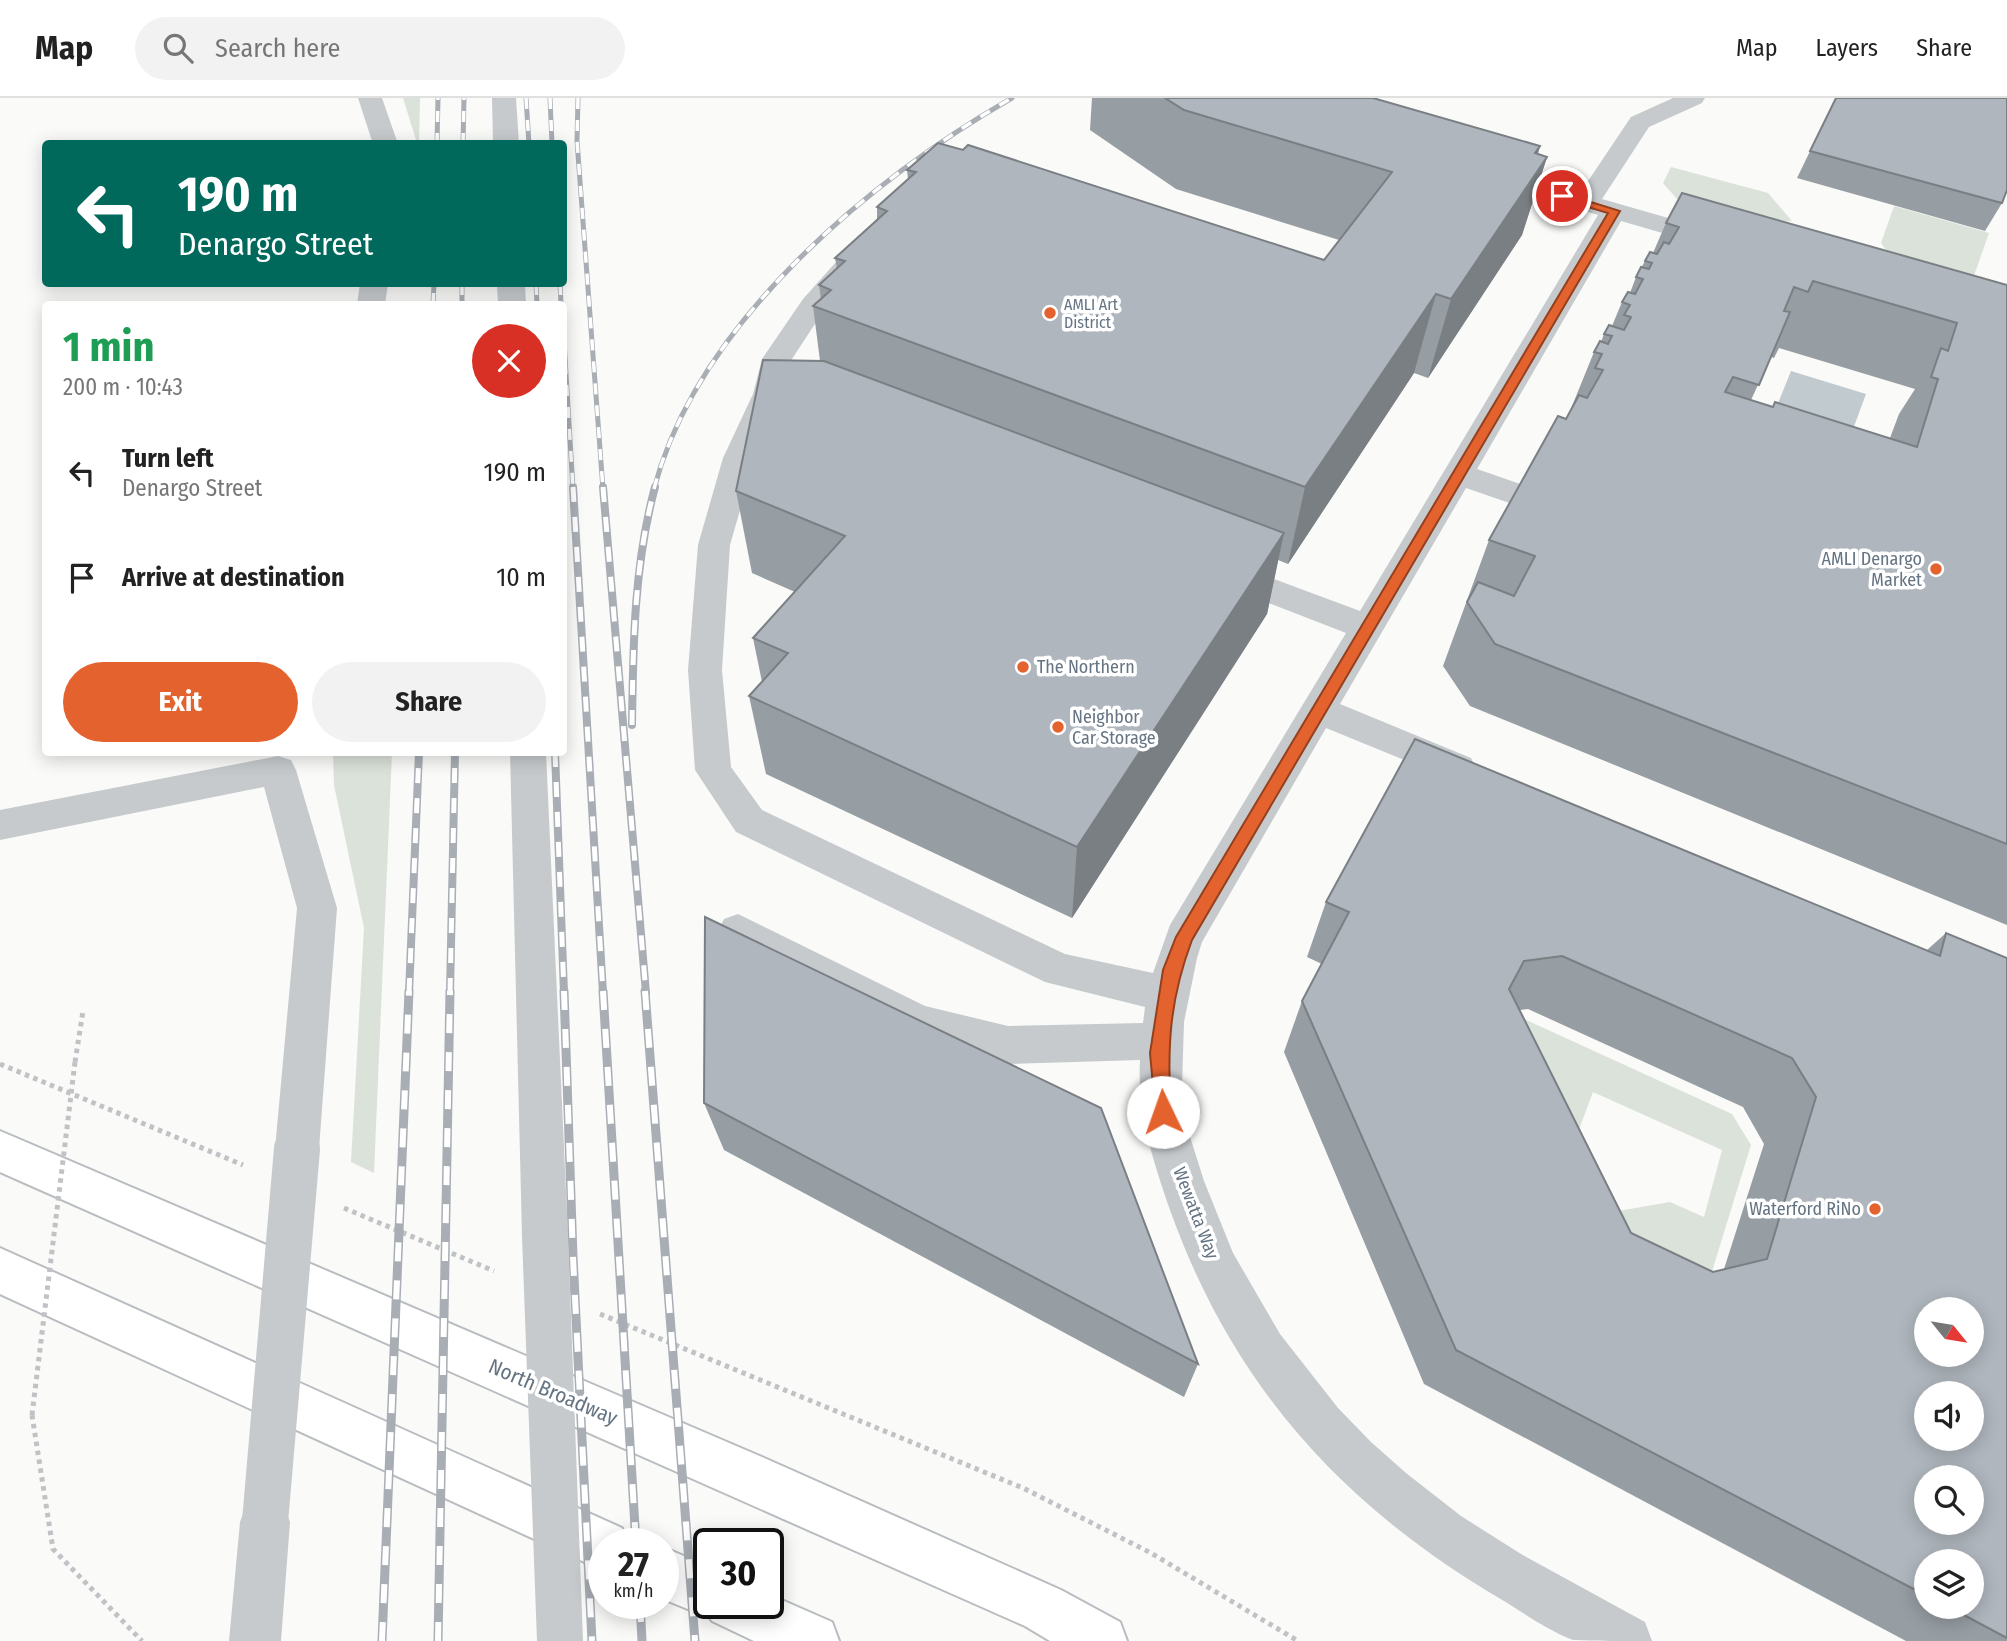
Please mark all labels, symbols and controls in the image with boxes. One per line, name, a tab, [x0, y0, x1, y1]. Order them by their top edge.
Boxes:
search box	[135, 17, 625, 80]
text: Map	[35, 28, 93, 68]
icon: search	[159, 29, 197, 67]
text: Search here	[215, 33, 340, 64]
text: Map	[1736, 34, 1778, 62]
text: Layers	[1816, 34, 1878, 62]
text: Share	[1916, 34, 1972, 62]
text: 190 m	[178, 165, 298, 224]
pin	[1532, 166, 1592, 226]
icon: left	[63, 168, 154, 259]
icon: arrive	[1543, 177, 1581, 215]
text: Denargo Street	[178, 225, 373, 263]
place label: AMLI Art District	[1064, 295, 1119, 332]
marker: AMLI Art District	[1042, 305, 1058, 321]
text: 1 min	[63, 322, 154, 372]
button: close	[472, 324, 546, 398]
text: 200 m · 10:43	[63, 373, 183, 401]
text: Turn left	[122, 443, 214, 474]
icon: left	[63, 454, 101, 492]
text: 190 m	[484, 457, 546, 488]
text: Denargo Street	[122, 474, 262, 502]
place label: AMLI Denargo Market	[1821, 548, 1922, 591]
icon: arrive	[63, 559, 101, 597]
marker: AMLI Denargo Market	[1928, 561, 1944, 577]
text: Arrive at destination	[122, 562, 345, 593]
text: 10 m	[496, 562, 546, 593]
place label: The Northern	[1037, 656, 1135, 678]
marker: The Northern	[1015, 659, 1031, 675]
button: Exit	[63, 662, 298, 742]
button: Share	[312, 662, 546, 742]
place label: Neighbor Car Storage	[1072, 706, 1156, 749]
marker: Neighbor Car Storage	[1050, 719, 1066, 735]
position arrow	[1126, 1075, 1200, 1149]
street label: Wewatta Way	[1168, 1164, 1224, 1262]
place label: Waterford RiNo	[1749, 1198, 1861, 1220]
marker: Waterford RiNo	[1867, 1201, 1883, 1217]
north arrow	[1914, 1297, 1984, 1367]
map controls	[1914, 1297, 1984, 1619]
street label: North Broadway	[485, 1353, 622, 1431]
button: sound	[1914, 1381, 1984, 1451]
button: search	[1914, 1465, 1984, 1535]
speed limit sign: 30	[693, 1528, 784, 1619]
text: 27	[618, 1543, 649, 1585]
button: layers	[1914, 1549, 1984, 1619]
text: km/h	[613, 1580, 654, 1602]

